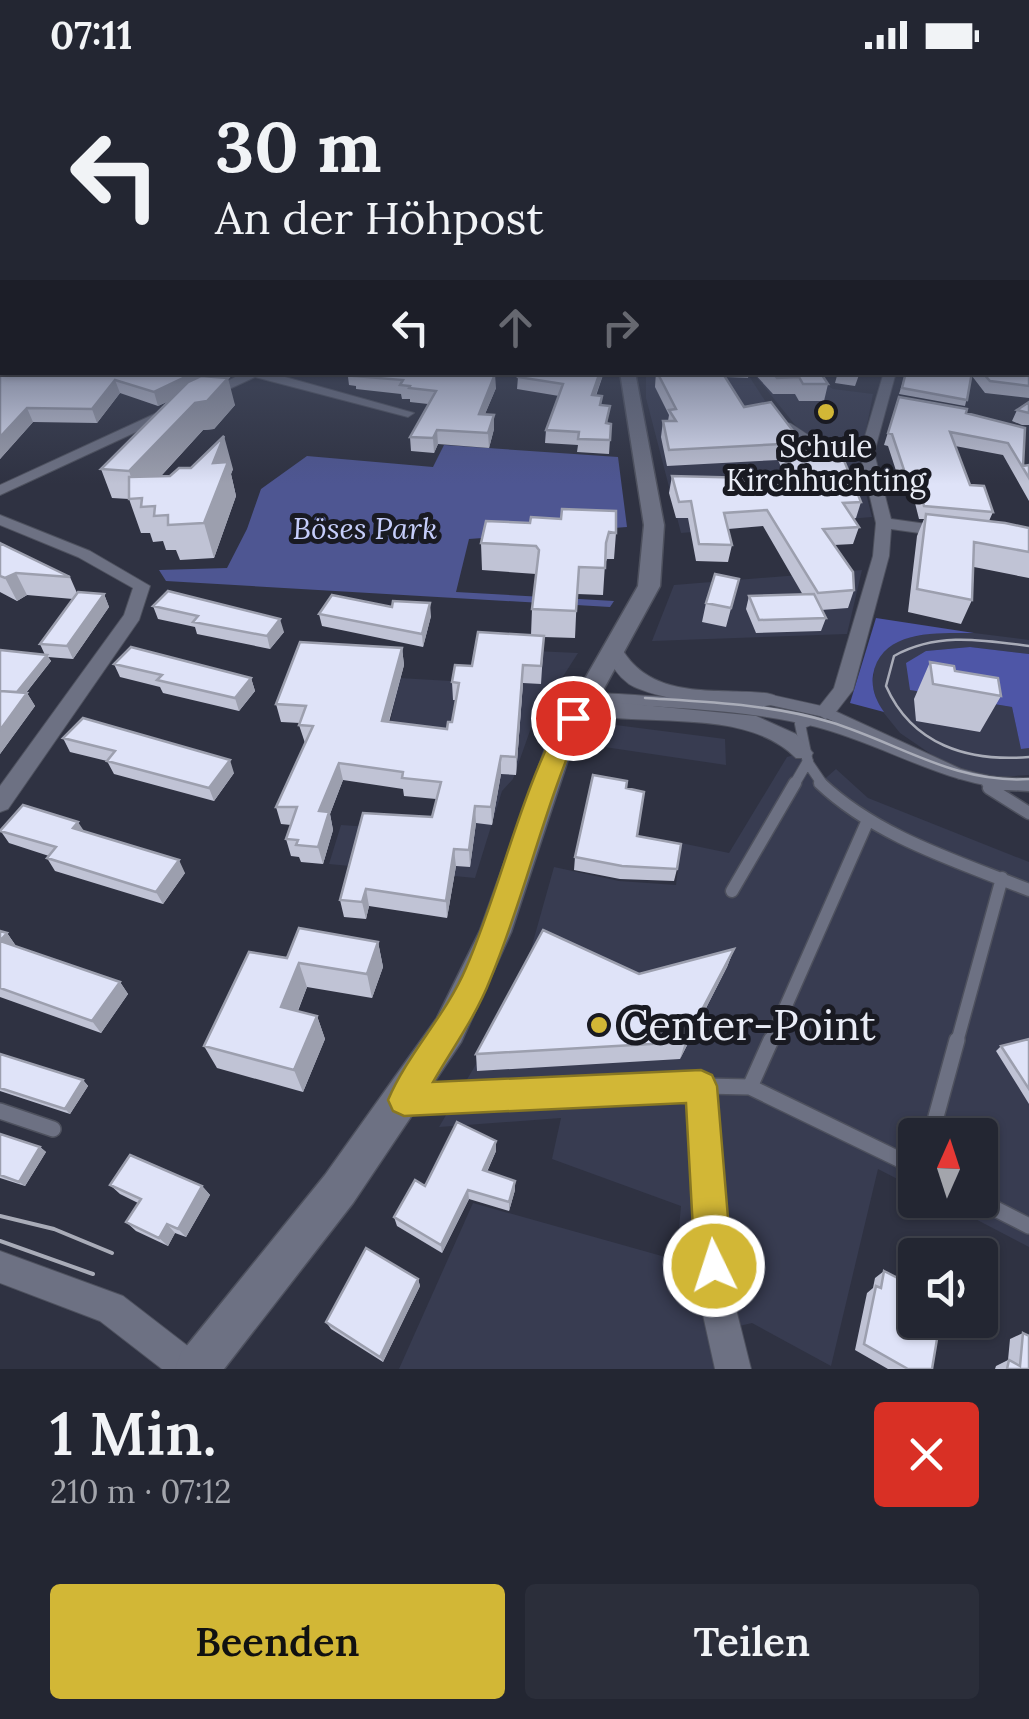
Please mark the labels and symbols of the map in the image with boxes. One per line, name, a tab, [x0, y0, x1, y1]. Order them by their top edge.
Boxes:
marker: Schule Kirchhuchting	[815, 401, 837, 423]
place label: Schule Kirchhuchting	[726, 427, 927, 500]
park label: Böses Park	[293, 509, 438, 547]
pin	[531, 676, 616, 761]
place label: Center-Point	[619, 998, 876, 1052]
marker: Center-Point	[588, 1014, 610, 1036]
north arrow	[898, 1118, 998, 1218]
position arrow	[662, 1214, 766, 1318]

